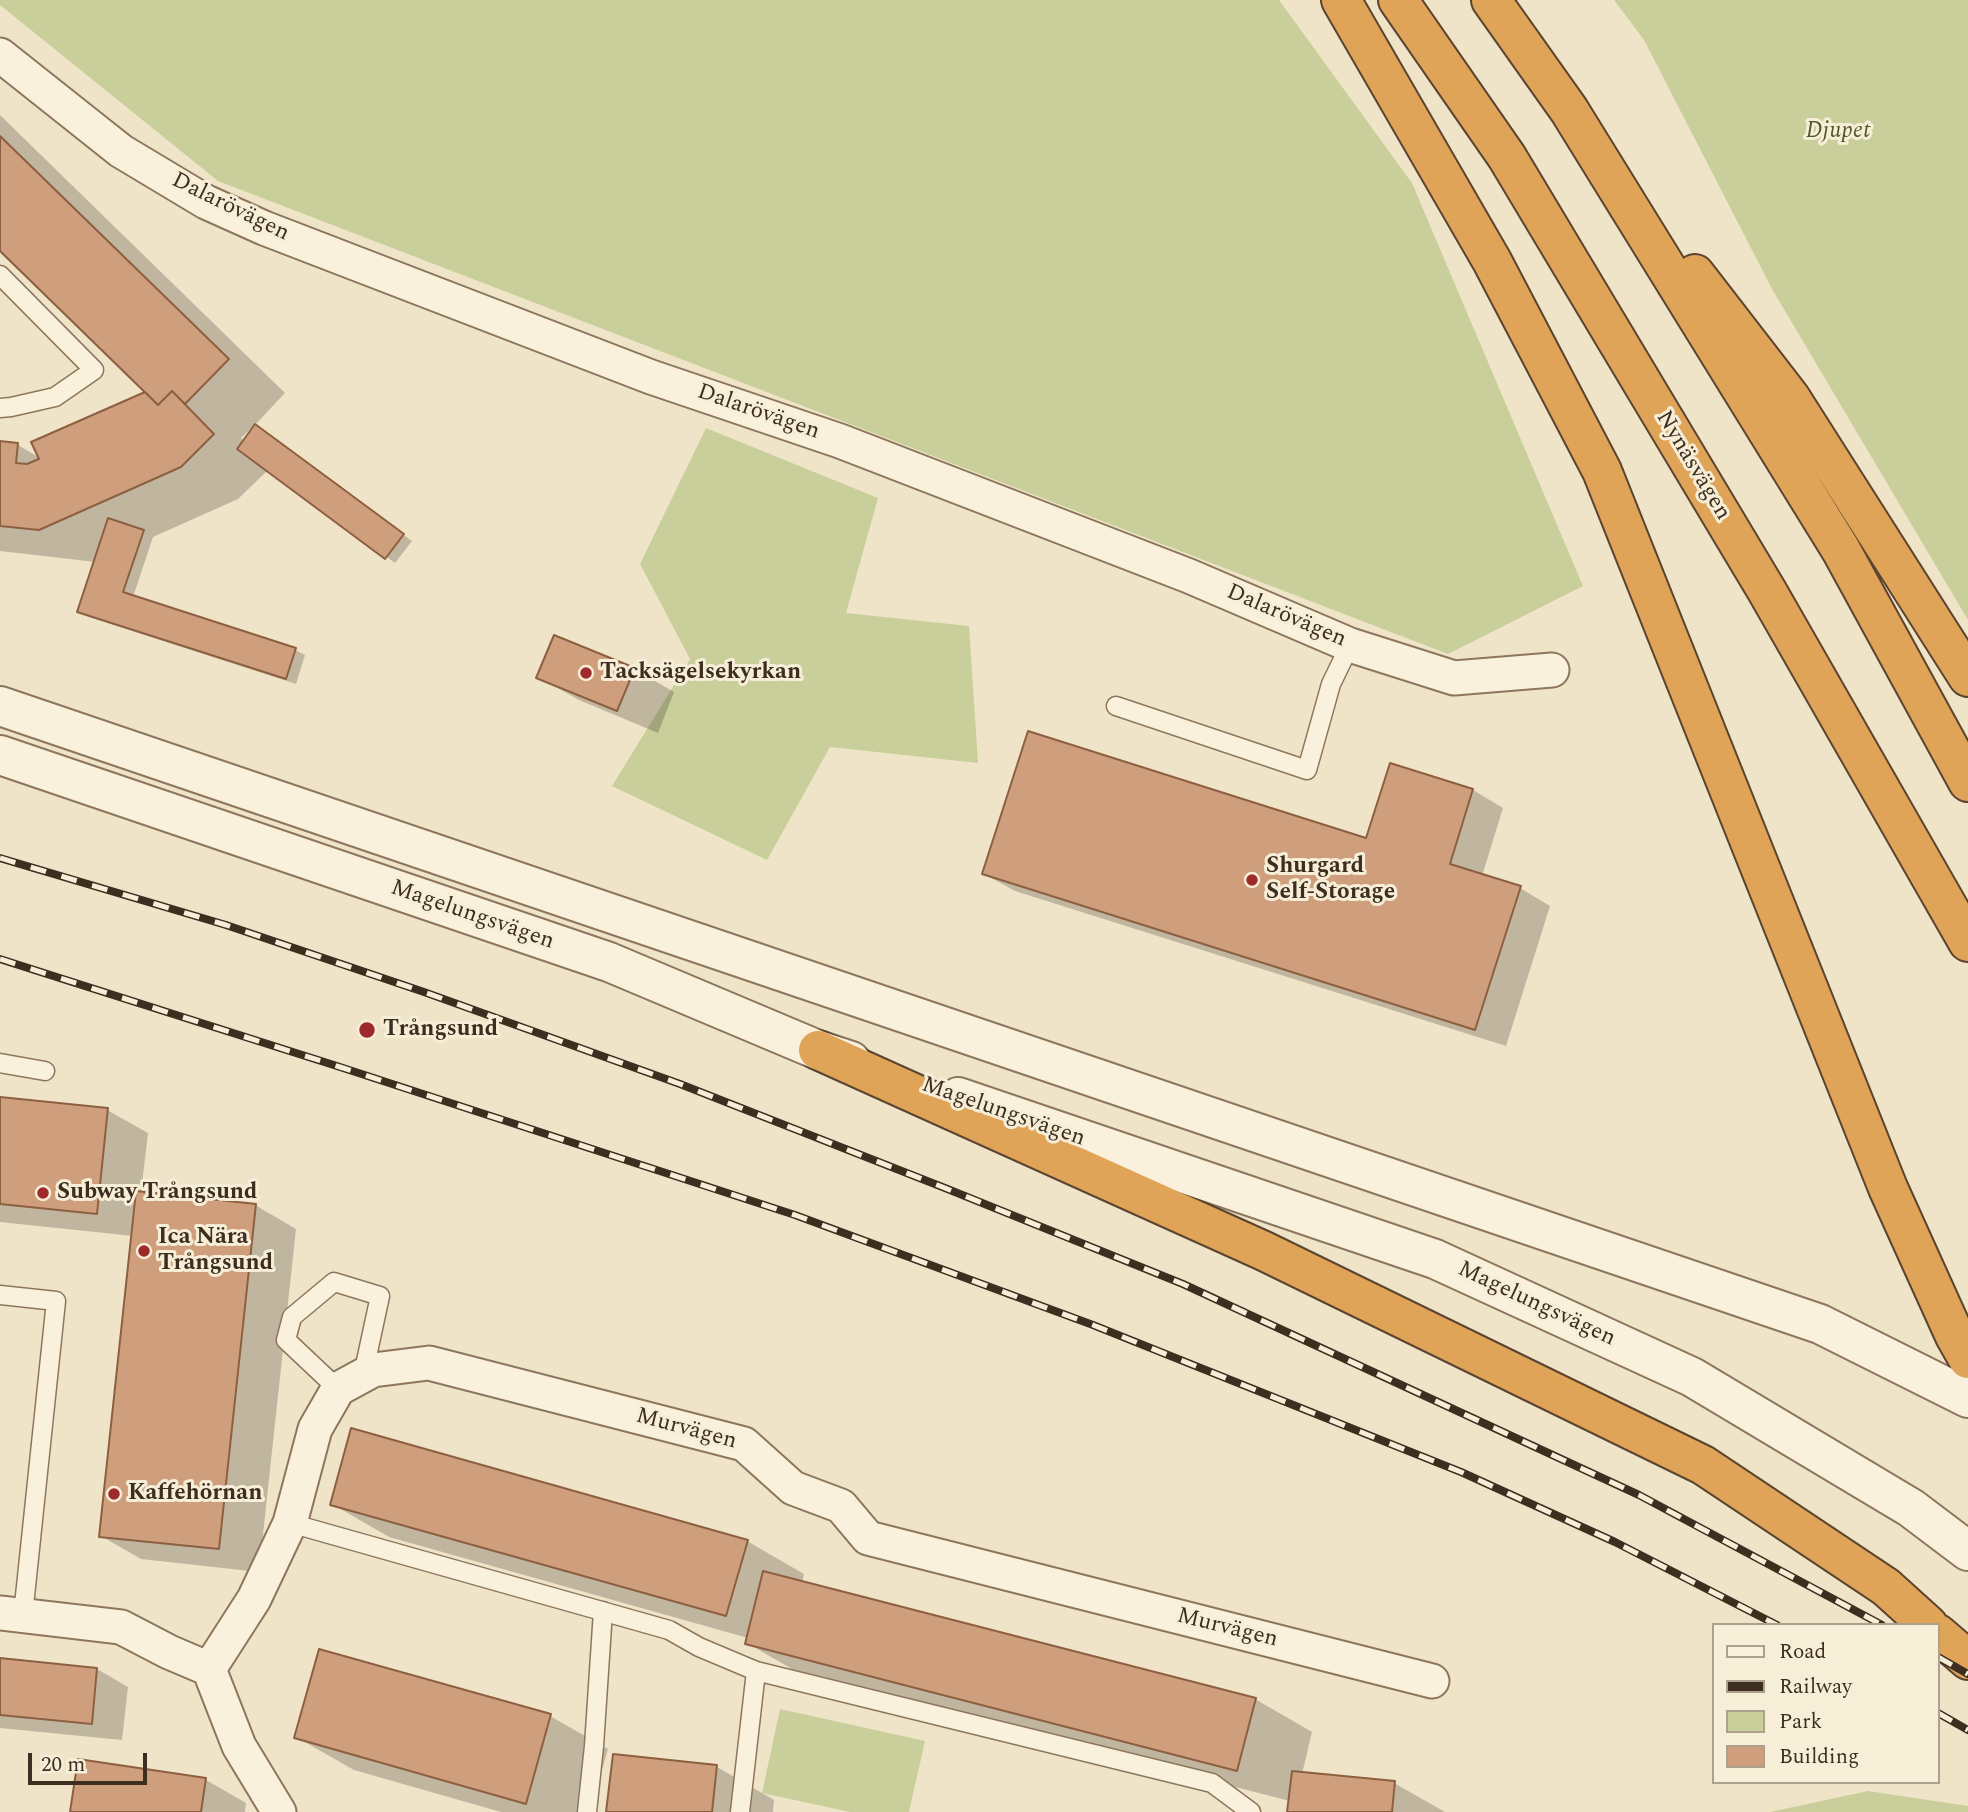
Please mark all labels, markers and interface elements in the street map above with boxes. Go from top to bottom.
park label: Djupet [1806,118,1870,146]
street label: Dalarövägen [167,168,293,248]
street label: Dalarövägen [693,379,823,447]
street label: Nynäsvägen [1649,406,1735,526]
street label: Dalarövägen [1222,579,1350,655]
place label: Tacksägelsekyrkan [600,659,801,687]
marker: Tacksägelsekyrkan [578,665,594,681]
place label: Shurgard Self-Storage [1266,853,1395,907]
marker: Shurgard Self-Storage [1244,872,1260,888]
street label: Magelungsvägen [387,875,557,957]
place label: Trångsund [383,1016,498,1044]
marker: Trångsund [357,1020,377,1040]
street label: Magelungsvägen [918,1072,1088,1154]
place label: Subway Trångsund [57,1179,257,1207]
marker: Subway Trångsund [35,1185,51,1201]
place label: Ica Nära Trångsund [158,1224,273,1278]
marker: Ica Nära Trångsund [136,1243,152,1259]
street label: Magelungsvägen [1453,1256,1619,1354]
street label: Murvägen [633,1403,739,1457]
place label: Kaffehörnan [128,1480,262,1508]
marker: Kaffehörnan [106,1486,122,1502]
street label: Murvägen [1174,1603,1280,1655]
legend [1713,1623,1940,1784]
text: Road [1779,1636,1826,1668]
text: Railway [1779,1671,1852,1703]
text: Park [1779,1706,1822,1738]
scale bar [32,1738,150,1782]
text: Building [1779,1741,1859,1773]
text: 20 m [41,1749,85,1781]

